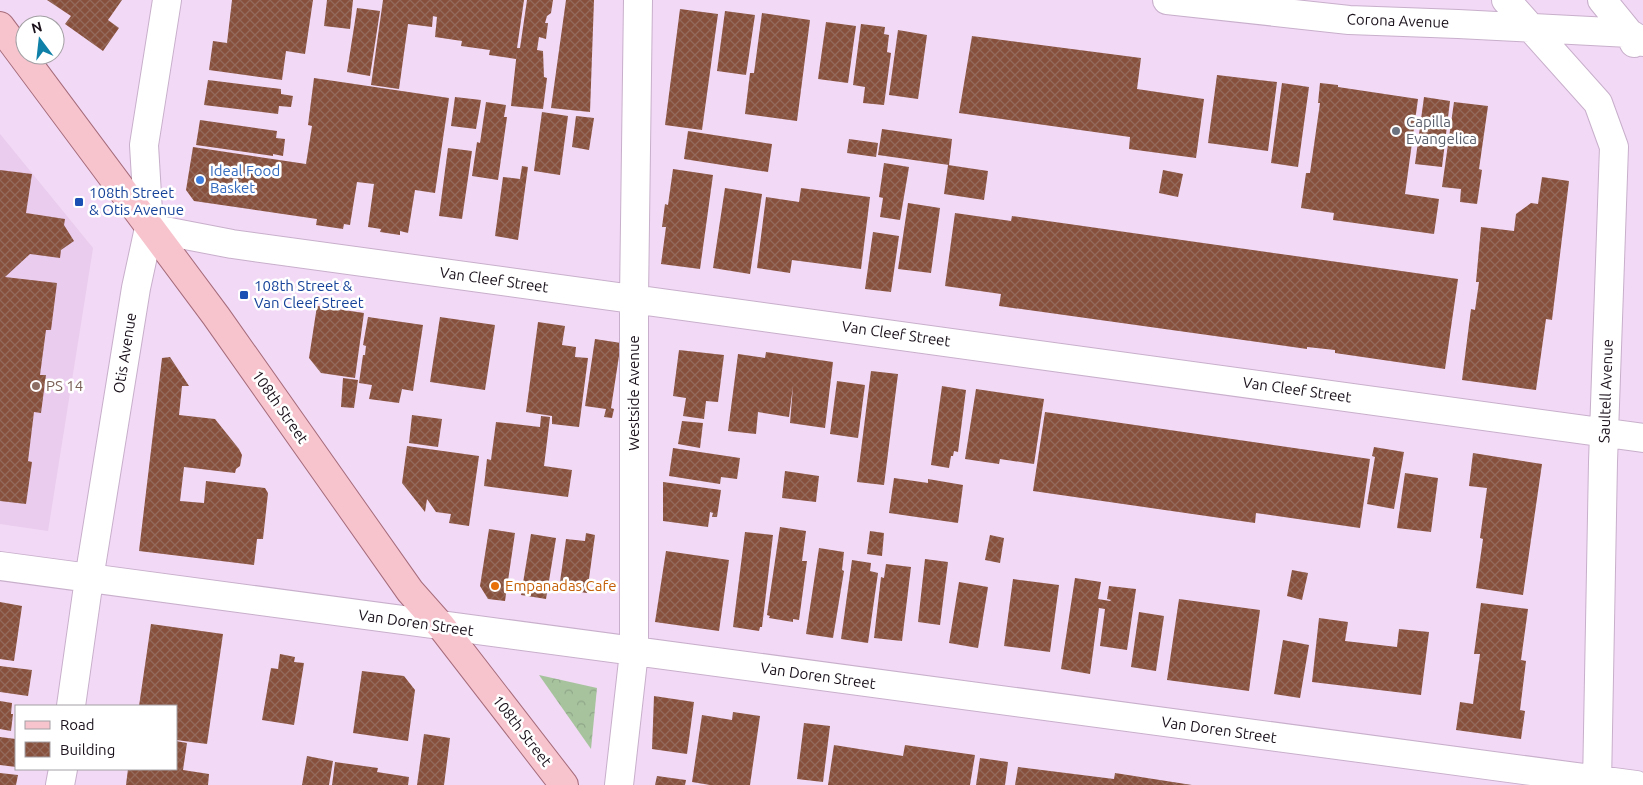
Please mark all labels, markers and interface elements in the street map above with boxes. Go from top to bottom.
street label: Corona Avenue [1346,10,1450,31]
north arrow [15,15,65,65]
text: N [30,18,44,37]
place label: Capilla Evangelica [1406,113,1477,147]
marker: Capilla Evangelica [1390,125,1402,137]
place label: Ideal Food Basket [210,162,280,196]
marker: Ideal Food Basket [194,174,206,186]
place label: 108th Street & Otis Avenue [89,184,184,218]
marker: 108th Street & Otis Avenue [73,196,85,208]
street label: Van Cleef Street [439,263,550,296]
place label: 108th Street & Van Cleef Street [254,277,364,311]
marker: 108th Street & Van Cleef Street [238,289,250,301]
street label: Otis Avenue [110,311,139,395]
street label: Van Cleef Street [841,317,952,350]
street label: Westside Avenue [625,335,642,451]
street label: Saultell Avenue [1595,339,1616,443]
street label: 108th Street [249,367,312,447]
street label: Van Cleef Street [1242,373,1353,406]
place label: PS 14 [46,377,83,394]
marker: PS 14 [30,380,42,392]
place label: Empanadas Cafe [505,577,616,594]
marker: Empanadas Cafe [489,580,501,592]
street label: Van Doren Street [357,606,475,639]
street label: Van Doren Street [759,659,877,692]
street label: 108th Street [489,692,555,770]
legend [15,705,178,770]
street label: Van Doren Street [1160,713,1278,746]
text: Road [60,716,95,733]
text: Building [60,741,115,758]

